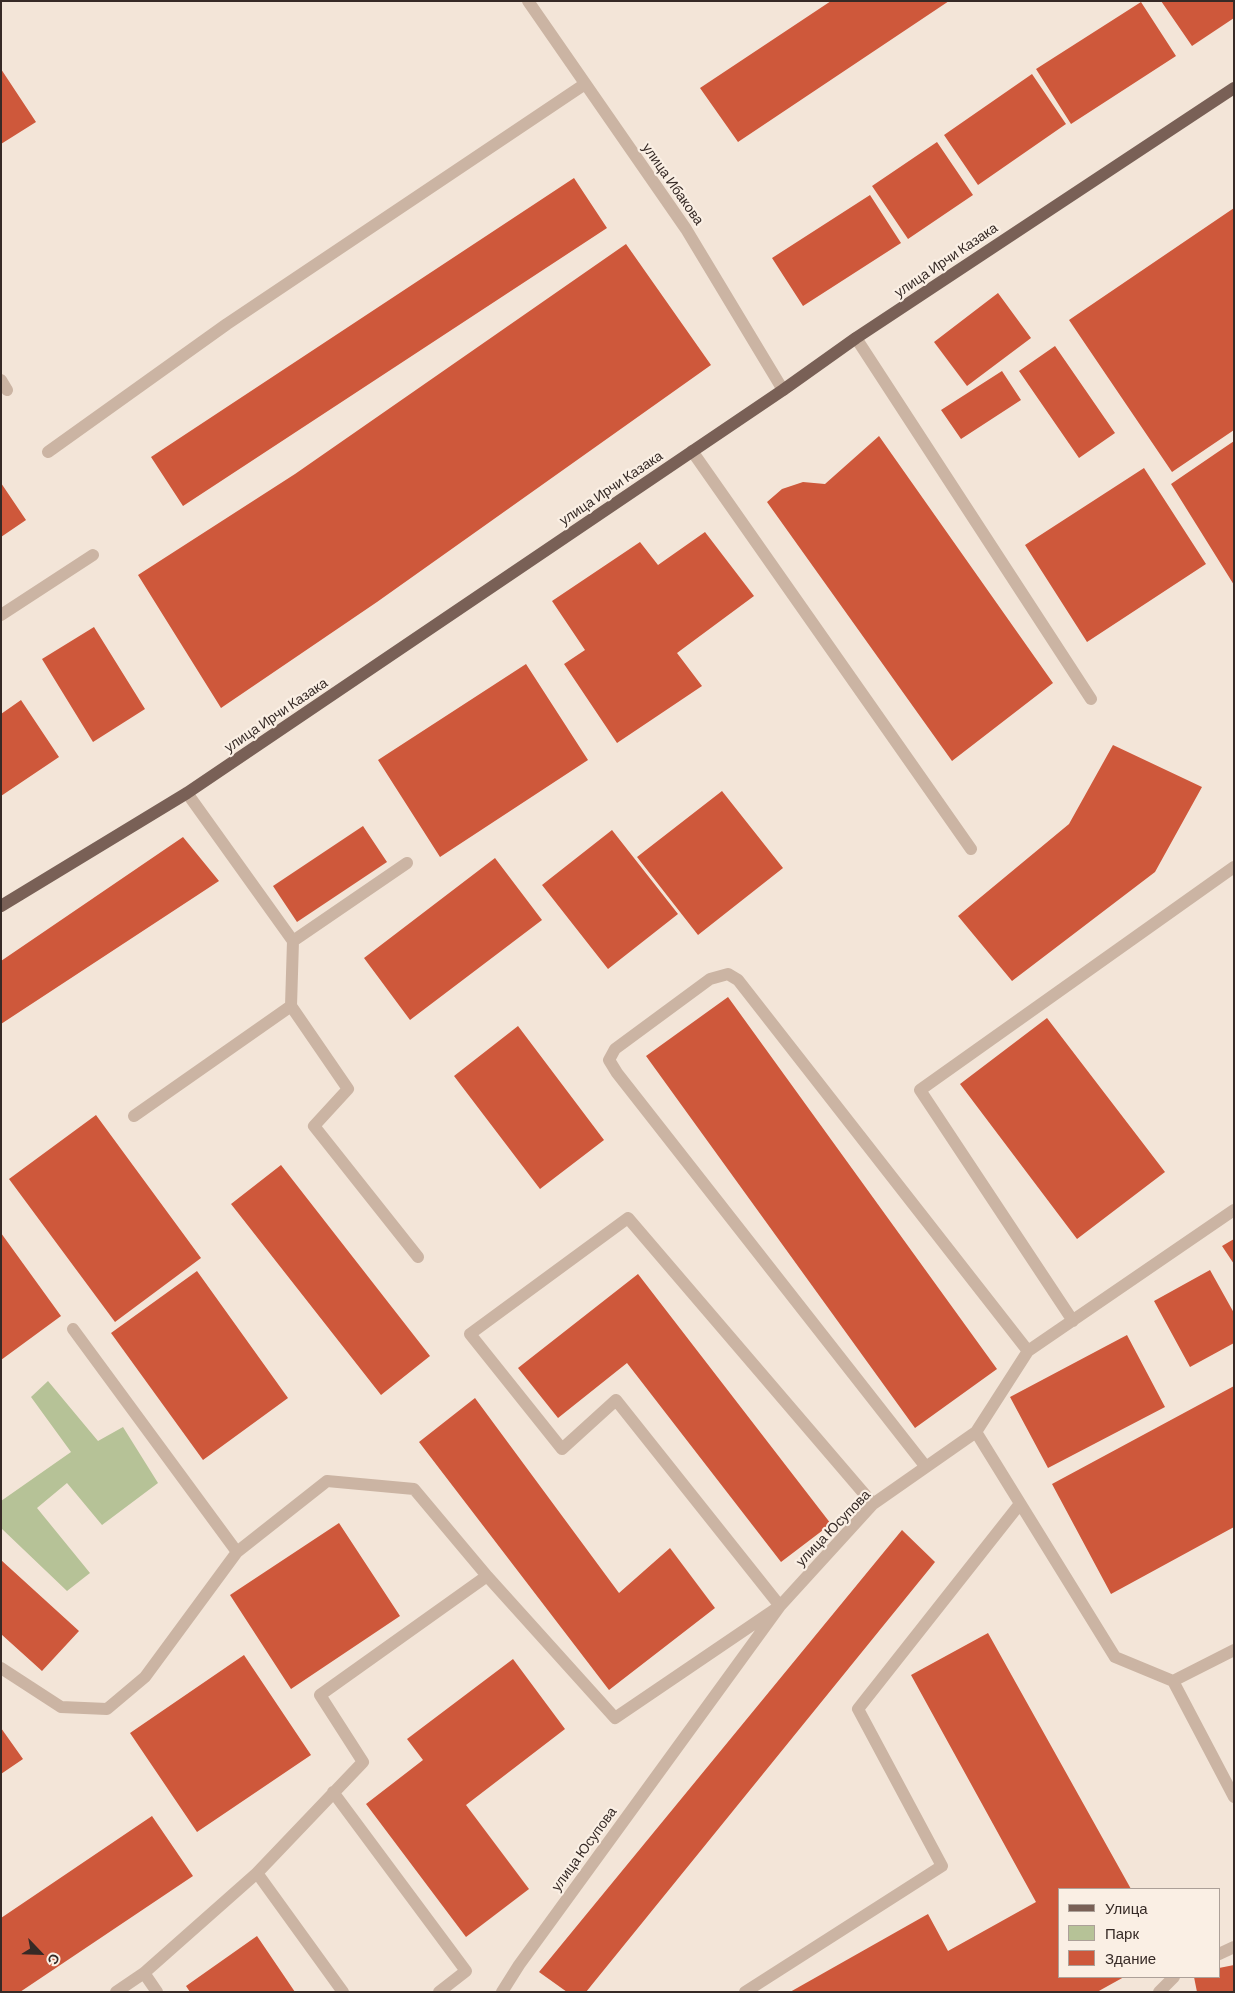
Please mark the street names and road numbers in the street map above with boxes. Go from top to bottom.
street label: улица Ибакова [639,140,707,228]
street label: улица Ирчи Казака [891,219,1001,301]
street label: улица Ирчи Казака [556,447,666,529]
street label: улица Ирчи Казака [221,674,331,756]
street label: улица Юсупова [792,1486,874,1570]
street label: улица Юсупова [548,1804,620,1894]

